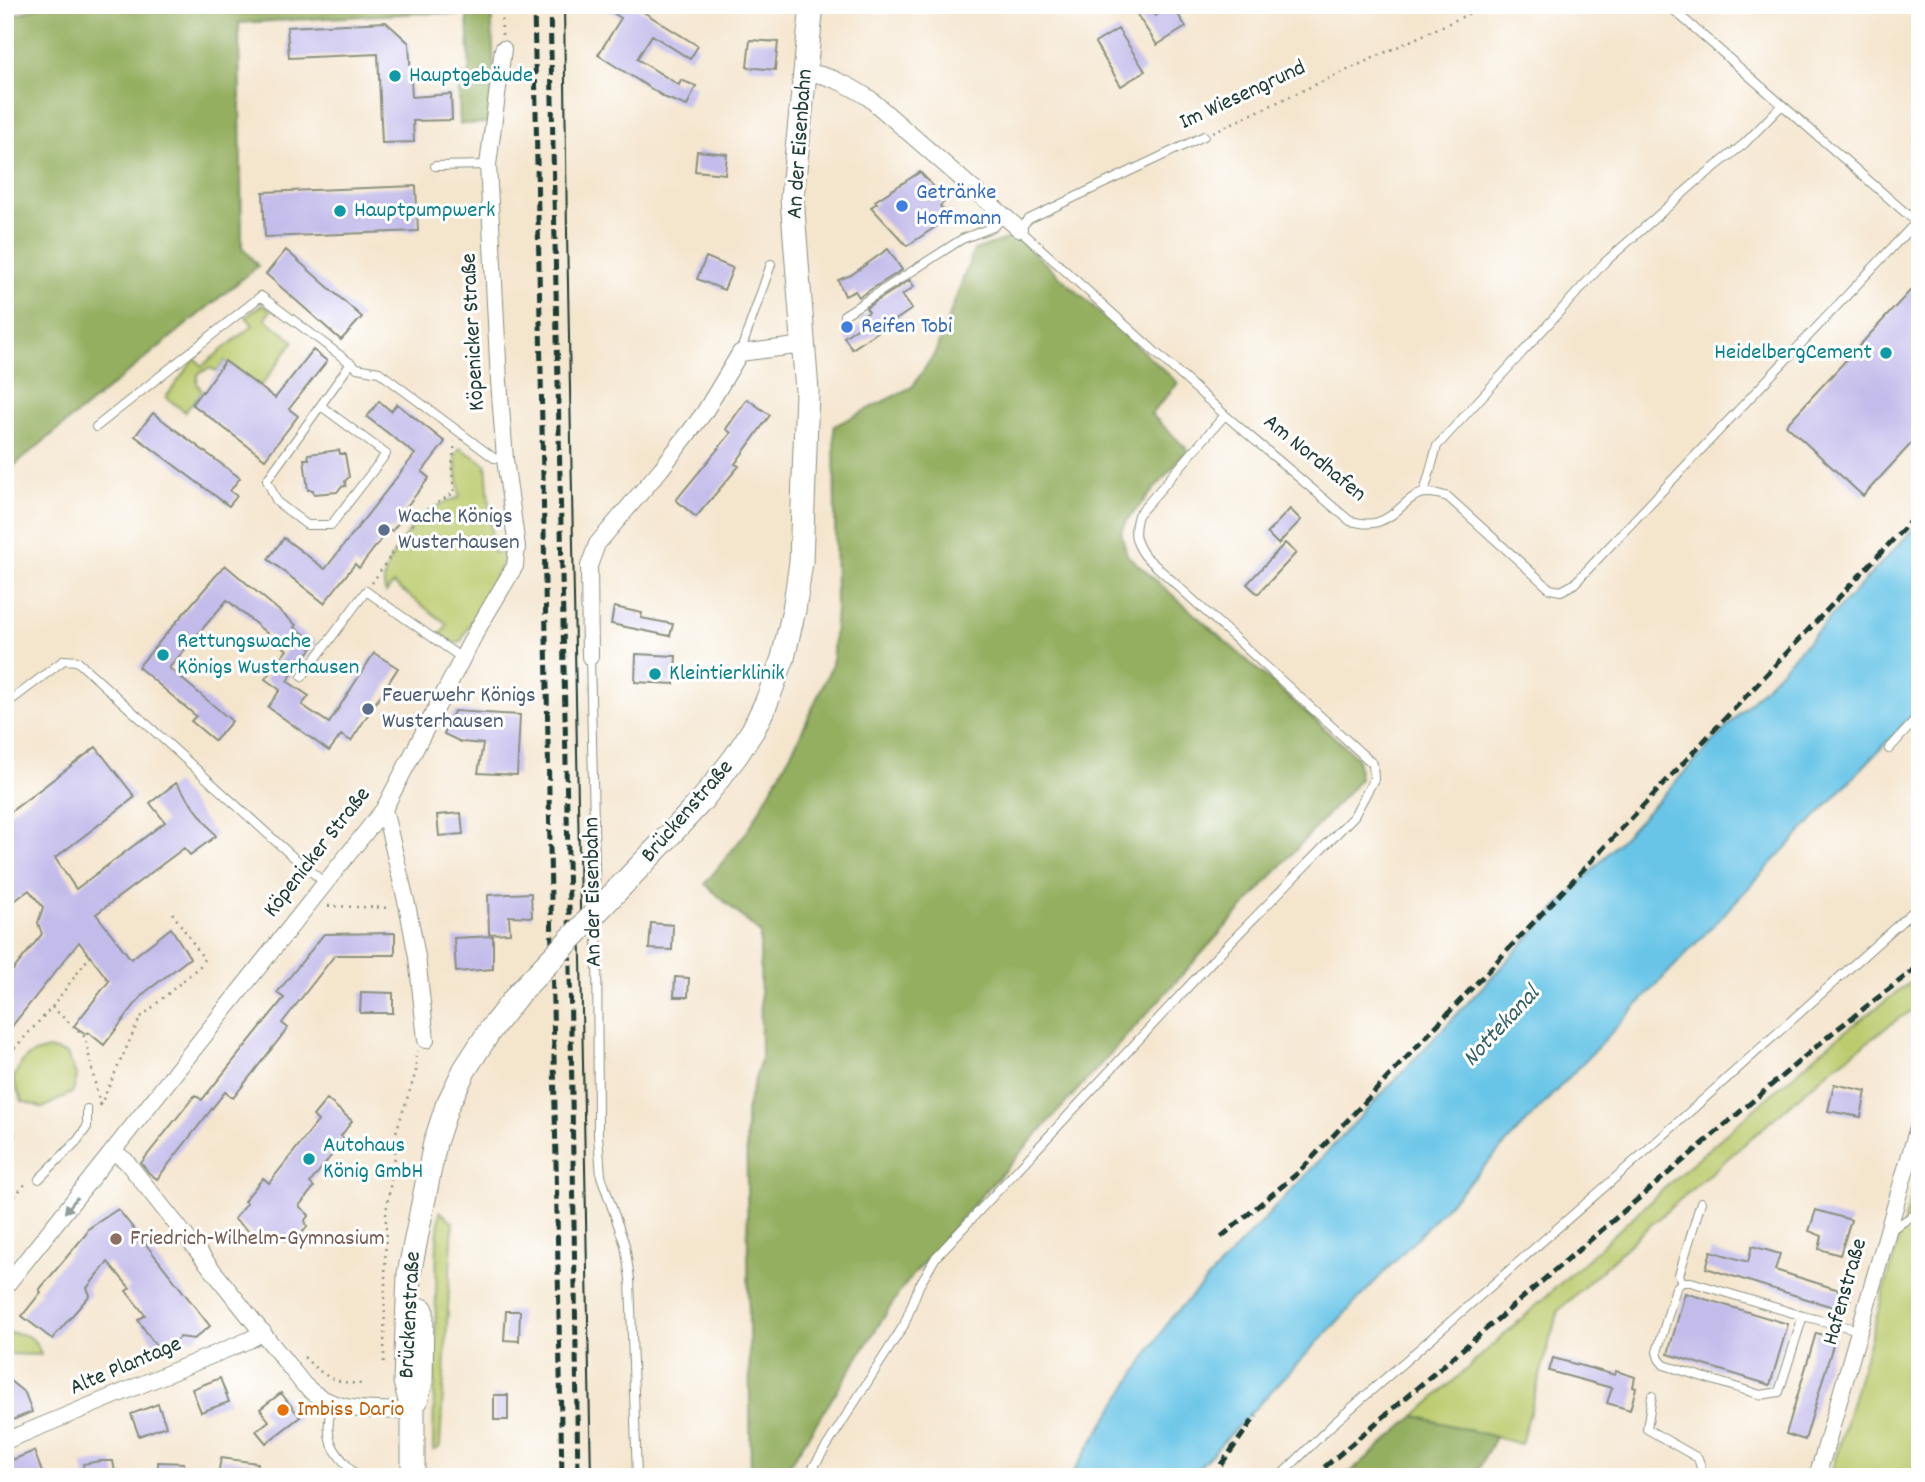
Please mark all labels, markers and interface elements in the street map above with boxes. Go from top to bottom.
street label: Im Wiesengrund [1174,52,1312,140]
place label: Hauptgebäude [409,60,533,93]
marker: Hauptgebäude [387,68,403,84]
street label: An der Eisenbahn [779,68,823,220]
place label: Getränke Hoffmann [916,177,1001,236]
place label: Hauptpumpwerk [354,195,495,228]
marker: Getränke Hoffmann [894,198,910,214]
marker: Hauptpumpwerk [332,203,348,219]
street label: Köpenicker Straße [453,252,495,412]
place label: Reifen Tobi [861,311,952,344]
marker: Reifen Tobi [839,319,855,335]
place label: HeidelbergCement [1714,337,1872,370]
marker: HeidelbergCement [1878,345,1894,361]
street label: Am Nordhafen [1255,407,1373,511]
place label: Wache Königs Wusterhausen [398,501,520,560]
marker: Wache Königs Wusterhausen [376,522,392,538]
place label: Rettungswache Königs Wusterhausen [177,626,359,685]
marker: Rettungswache Königs Wusterhausen [155,647,171,663]
place label: Kleintierklinik [669,658,785,691]
marker: Kleintierklinik [647,666,663,682]
place label: Feuerwehr Königs Wusterhausen [382,680,536,739]
marker: Feuerwehr Königs Wusterhausen [360,701,376,717]
street label: Brückenstraße [634,753,742,871]
street label: Köpenicker Straße [256,781,380,925]
street label: An der Eisenbahn [576,817,612,967]
water label: Nottekanal [1455,977,1550,1075]
place label: Autohaus König GmbH [323,1130,423,1189]
marker: Autohaus König GmbH [301,1151,317,1167]
one-way arrow [64,1196,79,1214]
place label: Friedrich-Wilhelm-Gymnasium [130,1223,385,1256]
marker: Friedrich-Wilhelm-Gymnasium [108,1231,124,1247]
street label: Hafenstraße [1815,1235,1877,1349]
street label: Brückenstraße [391,1251,431,1379]
street label: Alte Plantage [65,1329,187,1405]
place label: Imbiss Dario [297,1394,404,1427]
marker: Imbiss Dario [275,1402,291,1418]

